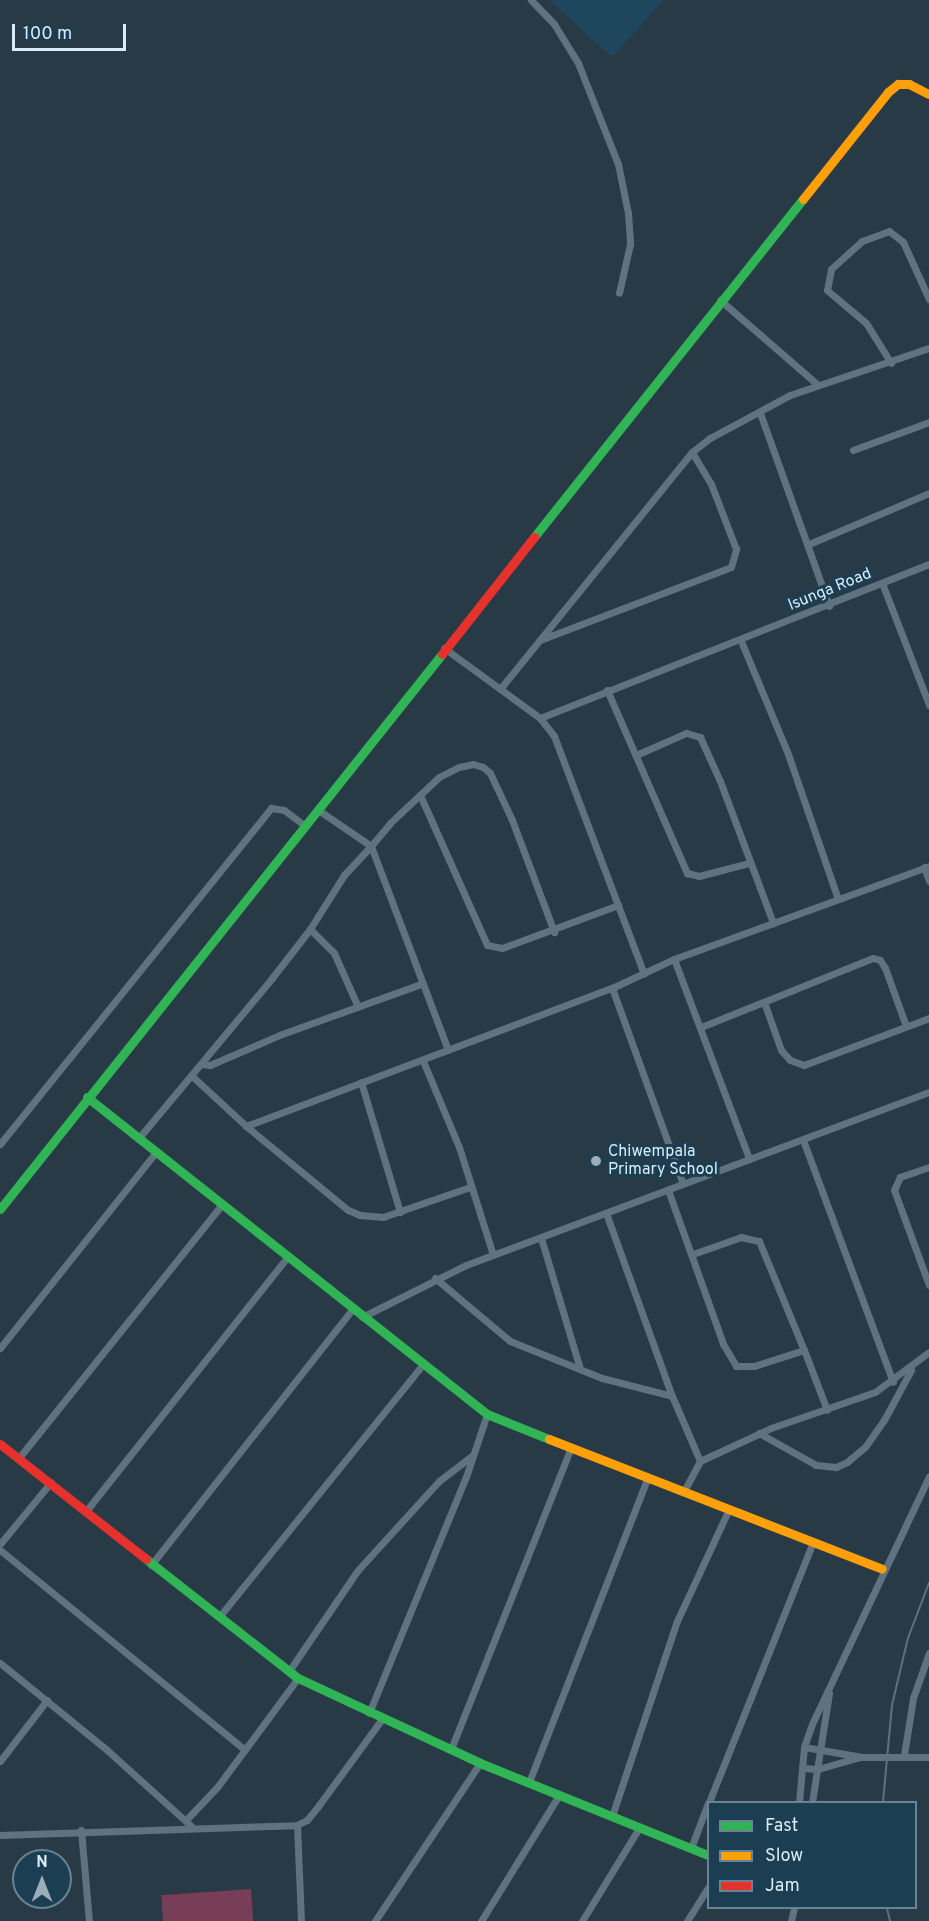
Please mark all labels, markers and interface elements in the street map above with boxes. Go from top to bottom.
scale bar [15,12,129,50]
text: 100 m [23,23,72,46]
street label: Isunga Road [785,565,875,615]
place label: Chiwempala Primary School [608,1142,718,1180]
marker: Chiwempala Primary School [589,1154,603,1168]
legend [707,1801,917,1909]
text: Fast [765,1815,798,1838]
text: Slow [765,1845,803,1868]
north arrow [12,1849,72,1909]
text: N [36,1853,48,1873]
text: Jam [765,1875,800,1898]

